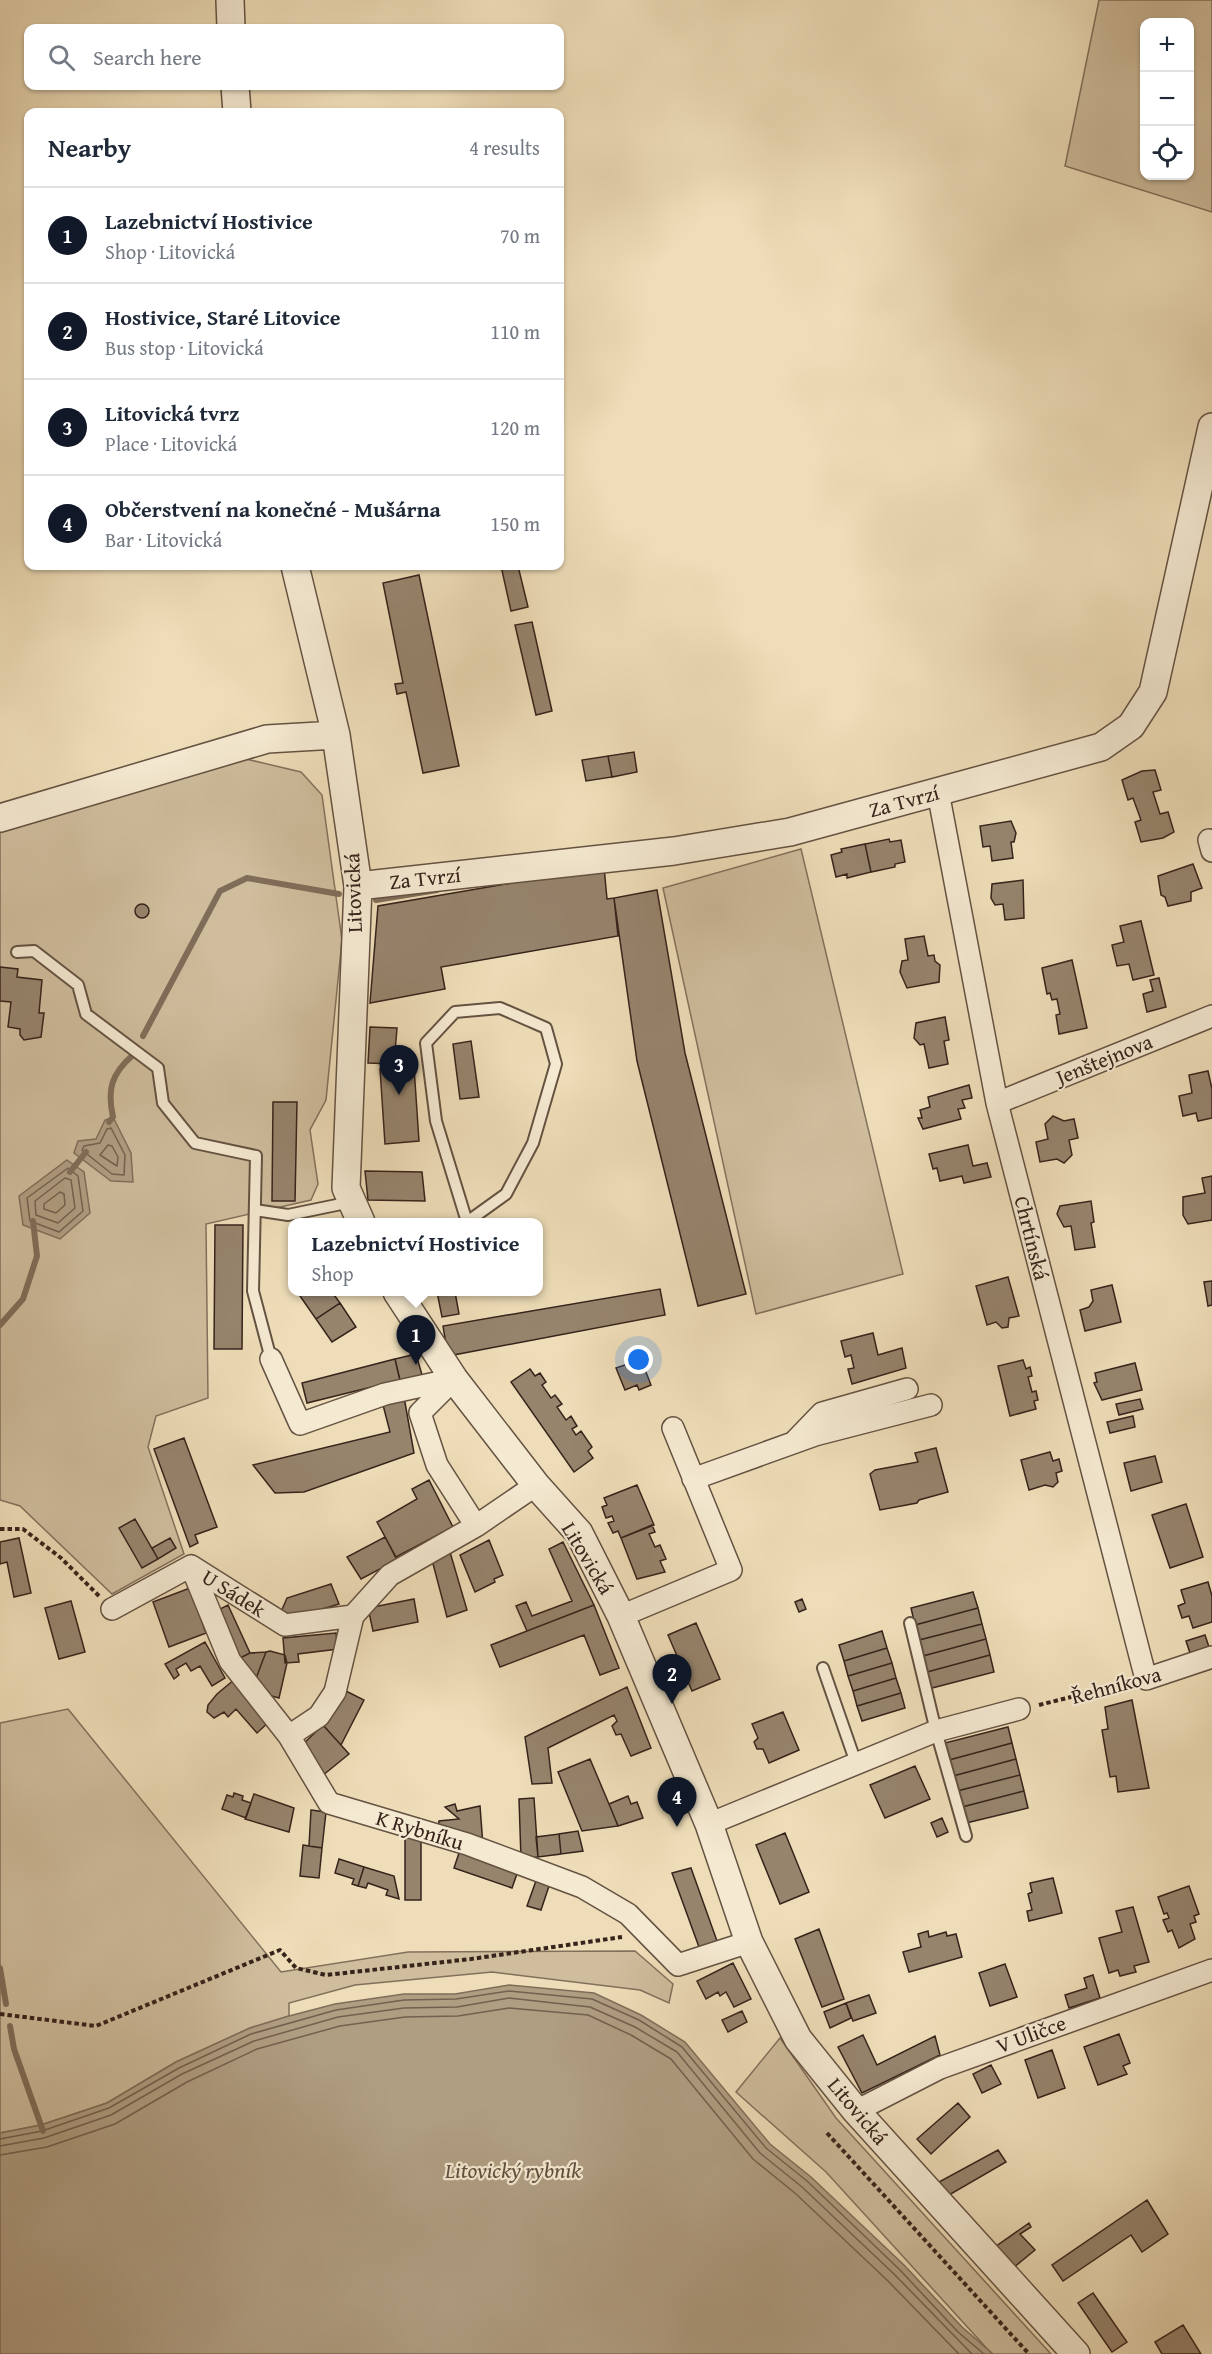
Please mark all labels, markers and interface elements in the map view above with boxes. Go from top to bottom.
map controls [1140,18,1194,180]
button: + [1140,18,1194,72]
search box [24,24,564,90]
icon: search [45,41,78,74]
text: Search here [93,41,202,73]
button: − [1140,72,1194,126]
button: locate [1140,126,1194,180]
text: Nearby [48,128,131,167]
text: 4 results [469,133,540,162]
text: Lazebnictví Hostivice [105,205,313,237]
text: 1 [62,221,73,250]
text: 70 m [500,221,540,250]
text: Shop · Litovická [105,237,235,266]
text: Hostivice, Staré Litovice [105,301,341,333]
text: 2 [62,317,73,346]
text: 110 m [490,317,540,346]
text: Bus stop · Litovická [105,333,264,362]
text: Litovická tvrz [105,397,240,429]
text: 3 [62,413,73,442]
text: 120 m [490,413,540,442]
text: Place · Litovická [105,429,237,458]
text: Občerstvení na konečné - Mušárna [105,493,441,525]
text: 4 [62,509,73,538]
text: 150 m [490,509,540,538]
text: Bar · Litovická [105,525,222,554]
street label: Za Tvrzí [865,776,944,825]
street label: Litovická [336,853,370,933]
street label: Za Tvrzí [388,859,463,897]
street label: Jenštejnova [1048,1026,1157,1094]
pin: 3 [380,1046,418,1095]
street label: Chrtínská [1007,1193,1057,1283]
popup [288,1218,543,1296]
text: Lazebnictví Hostivice [312,1227,519,1259]
text: Shop [312,1259,354,1288]
pin: 1 [396,1316,436,1365]
your location [624,1345,653,1374]
street label: Litovická [554,1516,622,1600]
street label: U Sádek [196,1561,272,1625]
pin: 2 [652,1654,692,1704]
street label: Řehníkova [1068,1658,1164,1712]
pin: 4 [658,1778,696,1827]
street label: K Rybníku [372,1802,468,1858]
street label: V Uličce [992,2007,1070,2061]
street label: Litovická [820,2070,896,2152]
water label: Litovický rybník [444,2154,582,2186]

